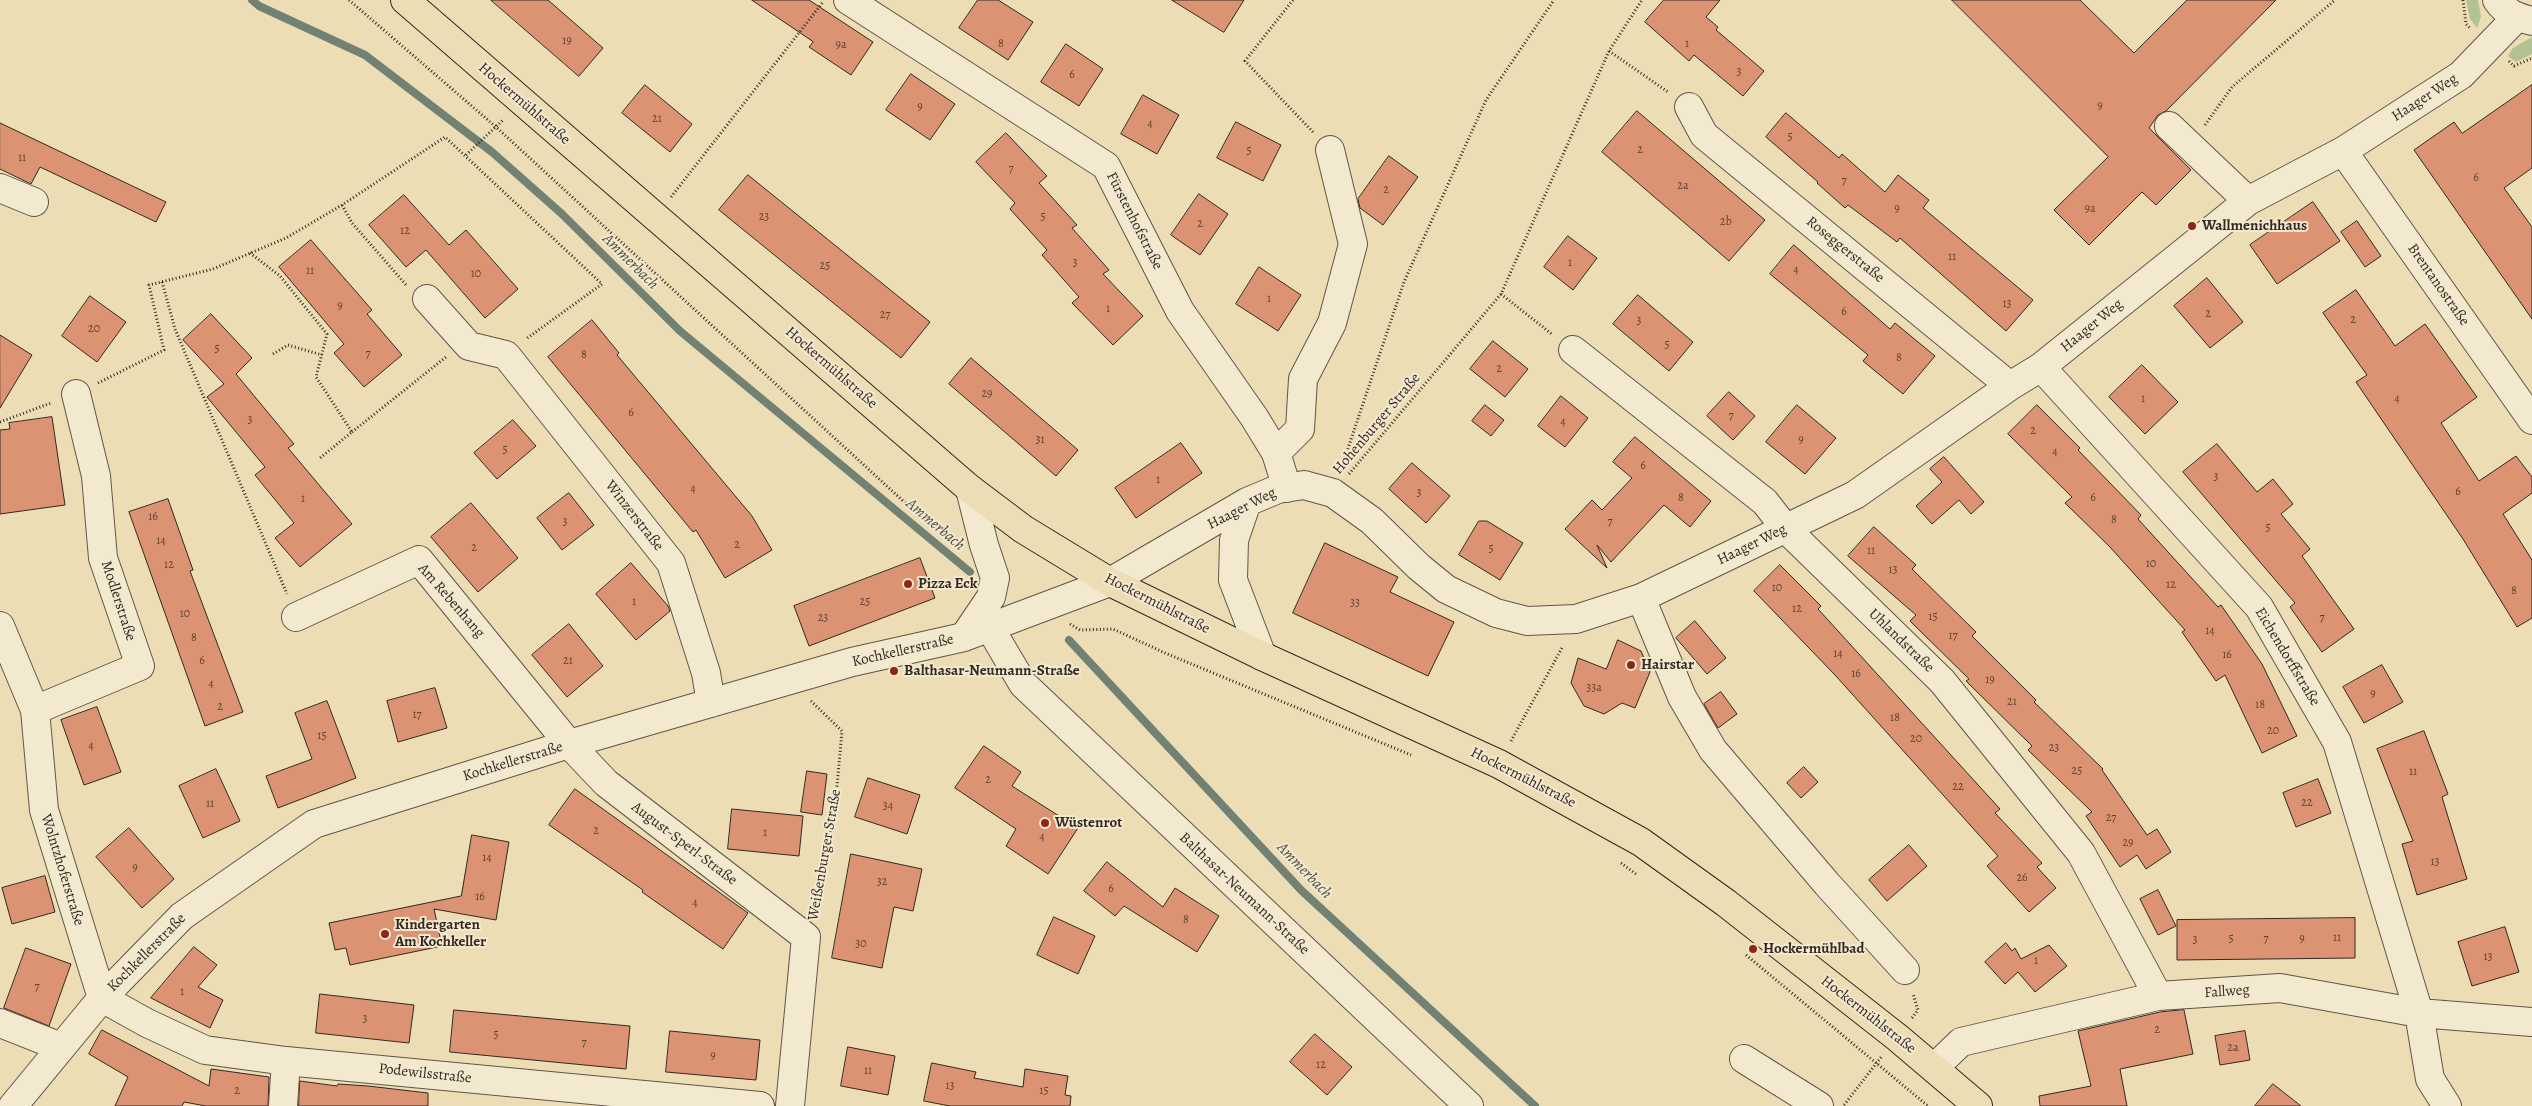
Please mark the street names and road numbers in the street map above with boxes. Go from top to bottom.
street label: Hockermühlstraße [474,59,574,149]
street label: Haager Weg [2389,70,2461,126]
street label: Fürstenhofstraße [1102,169,1166,273]
street label: Roseggerstraße [1802,213,1888,287]
street label: Brentanostraße [2403,240,2473,330]
street label: Haager Weg [2057,295,2127,357]
street label: Hockermühlstraße [781,323,881,413]
street label: Hohenburger Straße [1329,370,1425,478]
street label: Winzerstraße [601,477,667,555]
street label: Haager Weg [1205,484,1279,534]
street label: Haager Weg [1714,520,1790,570]
street label: Modlerstraße [97,559,139,643]
street label: Am Rebenhang [414,560,488,642]
street label: Hockermühlstraße [1101,570,1213,638]
street label: Eichendorffstraße [2250,604,2324,710]
street label: Uhlandstraße [1864,605,1938,677]
street label: Kochkellerstraße [850,631,956,671]
street label: Kochkellerstraße [461,738,565,786]
street label: Hockermühlstraße [1467,744,1579,812]
street label: Weißenburger Straße [805,788,845,922]
street label: August-Sperl-Straße [628,798,740,890]
street label: Wolntzhoferstraße [36,812,88,928]
street label: Balthasar-Neumann-Straße [1175,829,1313,959]
street label: Kochkellerstraße [104,910,190,996]
street label: Hockermühlstraße [1817,972,1919,1058]
street label: Fallweg [2204,981,2250,1003]
street label: Podewilsstraße [378,1060,472,1088]

